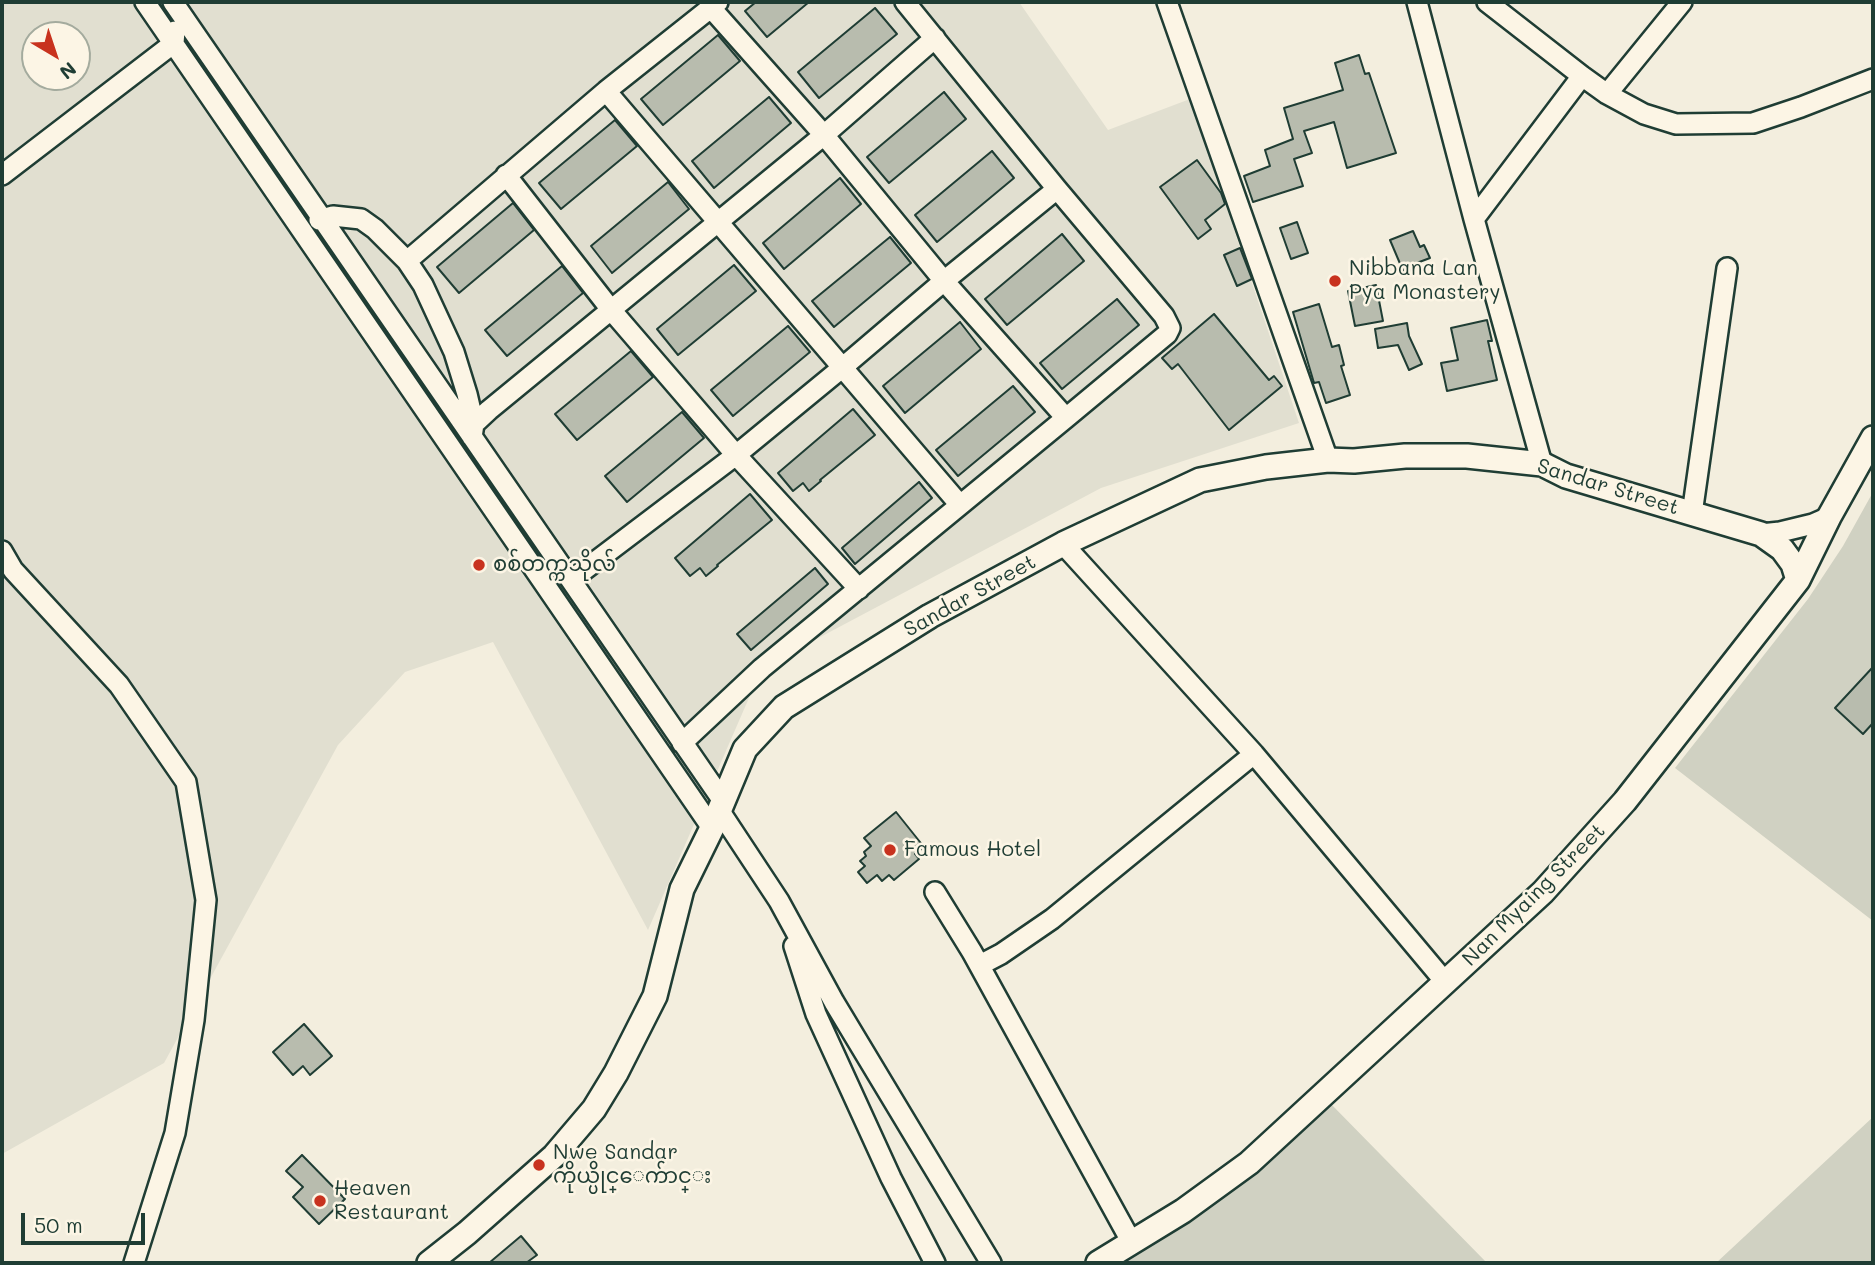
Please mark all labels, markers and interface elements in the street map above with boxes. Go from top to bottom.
north arrow [21,21,91,91]
text: N [55,57,82,85]
place label: Nibbana Lan Pya Monastery [1349,256,1500,306]
marker: Nibbana Lan Pya Monastery [1327,273,1343,289]
street label: Sandar Street [1534,453,1682,521]
street label: Sandar Street [900,549,1040,643]
place label: စစ်‌တက္ကသိုလ် [493,552,616,578]
marker: စစ်‌တက္ကသိုလ် [471,557,487,573]
street label: Nan Myaing Street [1457,818,1611,972]
place label: Famous Hotel [904,837,1041,863]
marker: Famous Hotel [882,842,898,858]
place label: Nwe Sandar ကိုယ္ပိုင္ေက်ာင္း [553,1140,711,1190]
marker: Nwe Sandar ကိုယ္ပိုင္ေက်ာင္း [531,1157,547,1173]
place label: Heaven Restaurant [334,1176,449,1226]
marker: Heaven Restaurant [312,1193,328,1209]
scale bar [24,1198,149,1242]
text: 50 m [34,1211,83,1238]

